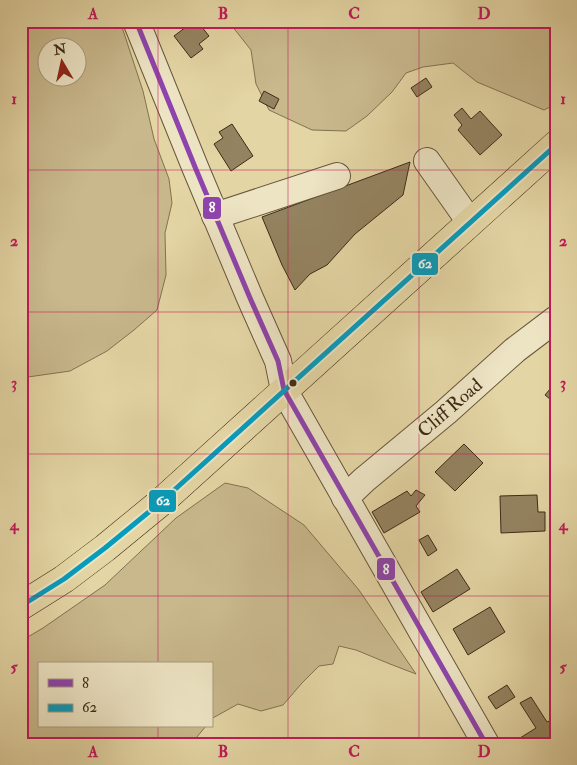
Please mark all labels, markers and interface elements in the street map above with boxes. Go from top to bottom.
text: A [87,4,99,24]
text: B [218,4,228,24]
text: C [348,4,360,24]
text: D [477,4,491,24]
north arrow [38,38,88,88]
text: N [52,40,68,59]
text: 1 [11,89,17,109]
text: 1 [560,89,566,109]
line badge: 8 [202,196,222,220]
text: 8 [209,199,216,216]
text: 2 [10,231,18,251]
text: 2 [559,231,567,251]
line badge: 62 [411,252,439,276]
text: 62 [418,255,432,272]
text: 3 [11,373,17,393]
street label: Cliff Road [413,373,488,443]
text: 3 [560,373,566,393]
unlabelled marker [288,378,298,388]
line badge: 62 [148,489,177,513]
text: 62 [156,492,170,509]
text: 4 [9,515,20,535]
text: 4 [558,515,569,535]
line badge: 8 [376,557,396,581]
text: 8 [383,561,390,578]
text: 5 [10,657,18,677]
text: 5 [559,657,567,677]
legend [38,662,212,728]
text: 8 [82,674,89,693]
text: 62 [82,698,98,717]
text: A [87,742,99,762]
text: B [218,742,228,762]
text: C [348,742,360,762]
text: D [477,742,491,762]

